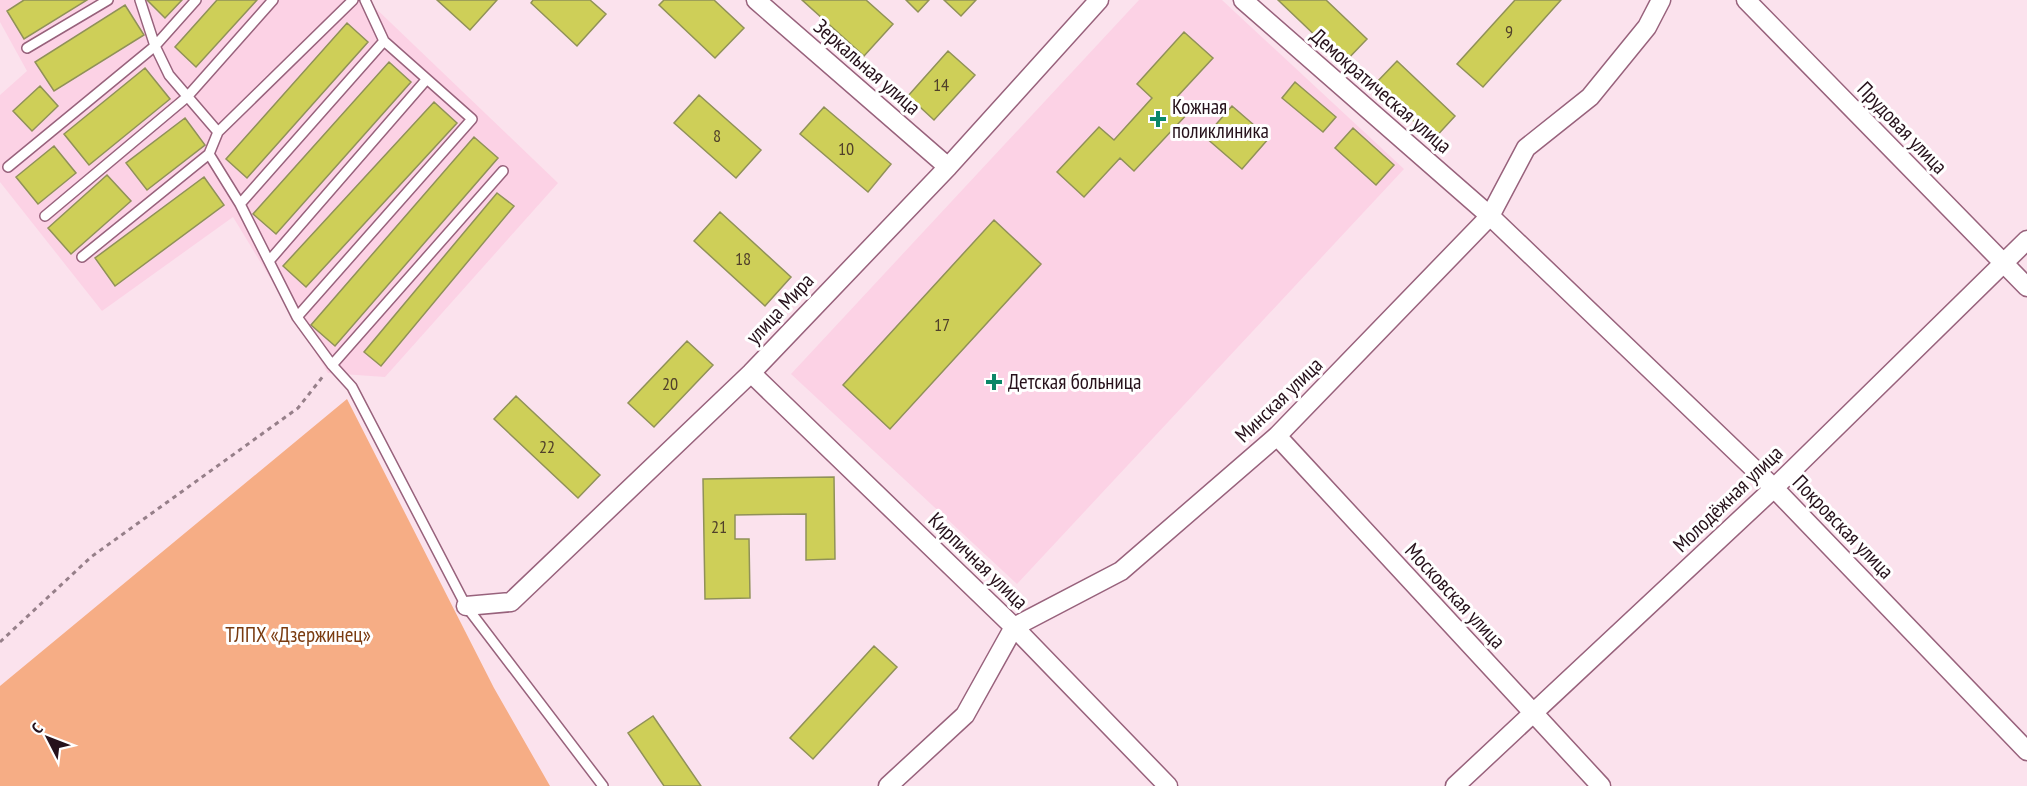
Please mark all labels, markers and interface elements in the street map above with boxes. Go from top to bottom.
street label: Зеркальная улица [808,13,926,120]
house number: 9 [1505,20,1513,43]
street label: Демократическая улица [1305,22,1457,159]
house number: 14 [933,73,949,96]
street label: Прудовая улица [1852,76,1953,180]
place label: Кожная поликлиника [1172,93,1269,144]
marker: Кожная поликлиника [1149,110,1167,128]
house number: 8 [713,124,721,147]
house number: 10 [838,137,854,160]
house number: 18 [735,247,751,270]
street label: улица Мира [740,267,819,350]
house number: 17 [934,313,950,336]
street label: Минская улица [1229,351,1328,448]
place label: Детская больница [1008,368,1141,395]
house number: 20 [662,372,678,395]
marker: Детская больница [985,373,1003,391]
house number: 22 [539,435,555,458]
street label: Молодёжная улица [1667,440,1788,558]
street label: Покровская улица [1787,469,1900,584]
street label: Кирпичная улица [923,506,1034,615]
house number: 21 [711,515,727,538]
street label: Московская улица [1399,537,1511,654]
park label: ТЛПХ «Дзержинец» [225,621,371,648]
north arrow [18,708,78,768]
text: С [27,718,47,737]

